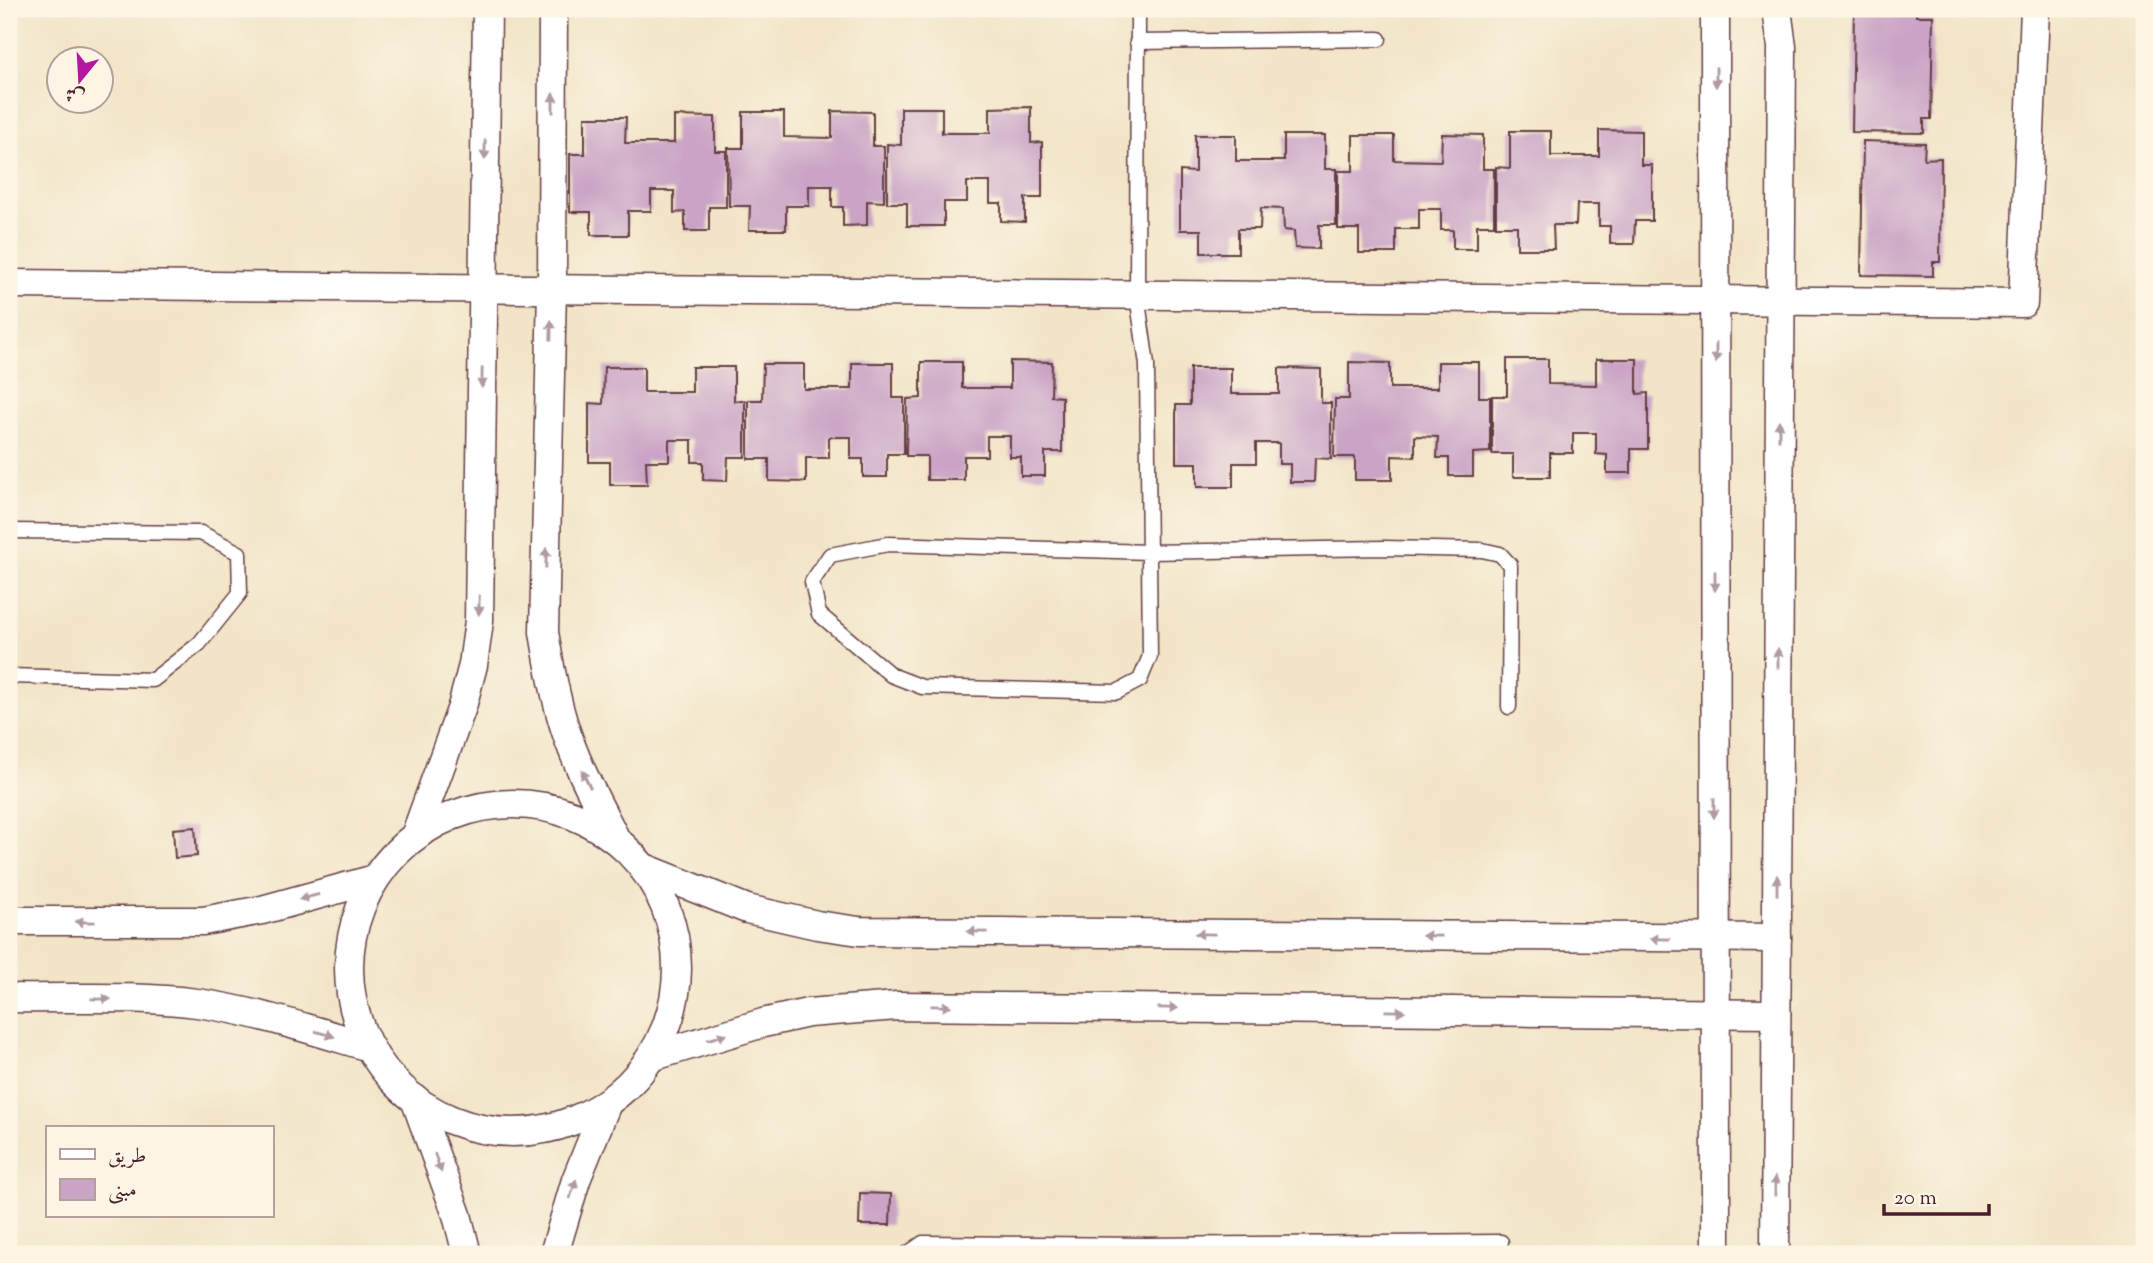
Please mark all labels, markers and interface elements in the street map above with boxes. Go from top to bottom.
north arrow [46,46,116,116]
one-way arrow [1710,66,1722,88]
text: ش [62,78,89,110]
one-way arrow [547,92,559,114]
one-way arrow [479,140,491,162]
one-way arrow [545,319,557,341]
one-way arrow [1710,343,1721,365]
one-way arrow [476,367,488,389]
one-way arrow [1773,419,1785,441]
one-way arrow [540,547,552,569]
one-way arrow [1709,570,1721,592]
one-way arrow [473,595,485,617]
one-way arrow [1772,646,1784,668]
one-way arrow [580,769,591,789]
one-way arrow [1708,798,1720,820]
one-way arrow [1771,874,1783,896]
one-way arrow [298,892,319,902]
one-way arrow [73,916,95,928]
one-way arrow [966,926,988,938]
one-way arrow [1194,928,1216,940]
one-way arrow [1421,931,1443,942]
one-way arrow [1649,933,1671,944]
one-way arrow [91,993,113,1005]
one-way arrow [930,1000,952,1012]
one-way arrow [1157,1002,1179,1014]
one-way arrow [1385,1005,1407,1016]
one-way arrow [314,1029,336,1040]
one-way arrow [706,1031,727,1042]
legend [46,1126,273,1218]
text: طريق [108,1142,146,1172]
one-way arrow [433,1153,444,1174]
scale bar [1884,1172,1988,1216]
one-way arrow [1769,1175,1781,1197]
text: مبنى [108,1176,137,1206]
one-way arrow [568,1178,579,1199]
text: 20 m [1894,1184,1937,1214]

